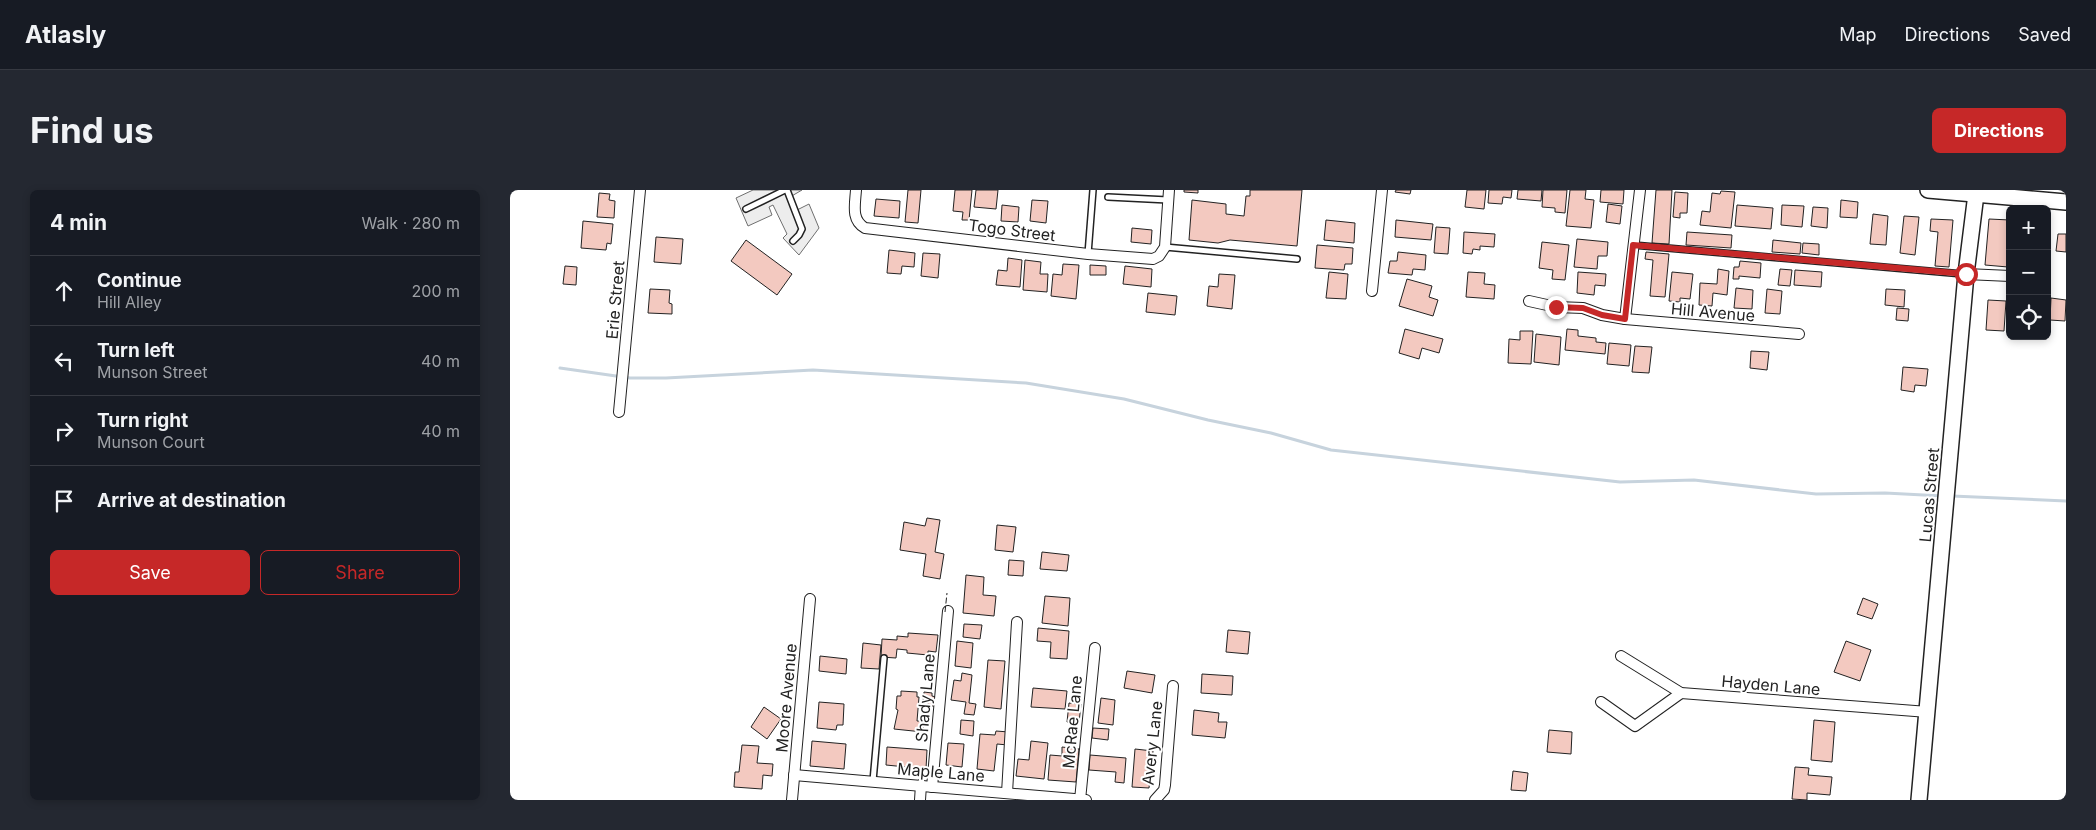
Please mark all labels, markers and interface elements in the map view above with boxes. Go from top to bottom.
text: Atlasly [25,20,106,49]
text: Map [1839,24,1877,45]
text: Directions [1905,24,1990,45]
text: Saved [2018,24,2071,45]
button: Directions [1932,108,2066,153]
text: Find us [30,109,154,151]
map controls [2006,205,2051,340]
button: + [2006,205,2051,250]
text: 4 min [50,210,107,235]
text: Walk · 280 m [362,213,460,233]
street label: Togo Street [967,215,1057,245]
button: − [2006,250,2051,295]
street label: Erie Street [602,260,628,340]
route start [1955,263,1978,286]
text: Continue [97,269,182,292]
icon: ahead [50,277,78,305]
text: 200 m [412,281,460,301]
text: Hill Alley [97,292,162,312]
button: locate [2006,295,2051,340]
route end [1545,296,1568,319]
street label: Hill Avenue [1670,298,1756,326]
text: Turn left [97,339,175,362]
icon: left [50,347,78,375]
text: 40 m [421,351,460,371]
text: Munson Street [97,362,208,382]
text: Turn right [97,409,188,432]
icon: right [50,417,78,445]
text: 40 m [421,421,460,441]
text: Munson Court [97,432,205,452]
street label: Lucas Street [1915,447,1943,543]
icon: arrive [50,487,78,515]
text: Arrive at destination [97,489,286,512]
button: Save [50,550,250,595]
button: Share [260,550,460,595]
street label: Moore Avenue [771,643,801,753]
street label: Shady Lane [911,653,939,743]
street label: Hayden Lane [1721,671,1821,699]
street label: McRae Lane [1058,675,1086,769]
street label: Avery Lane [1138,700,1166,786]
street label: Maple Lane [896,758,986,786]

